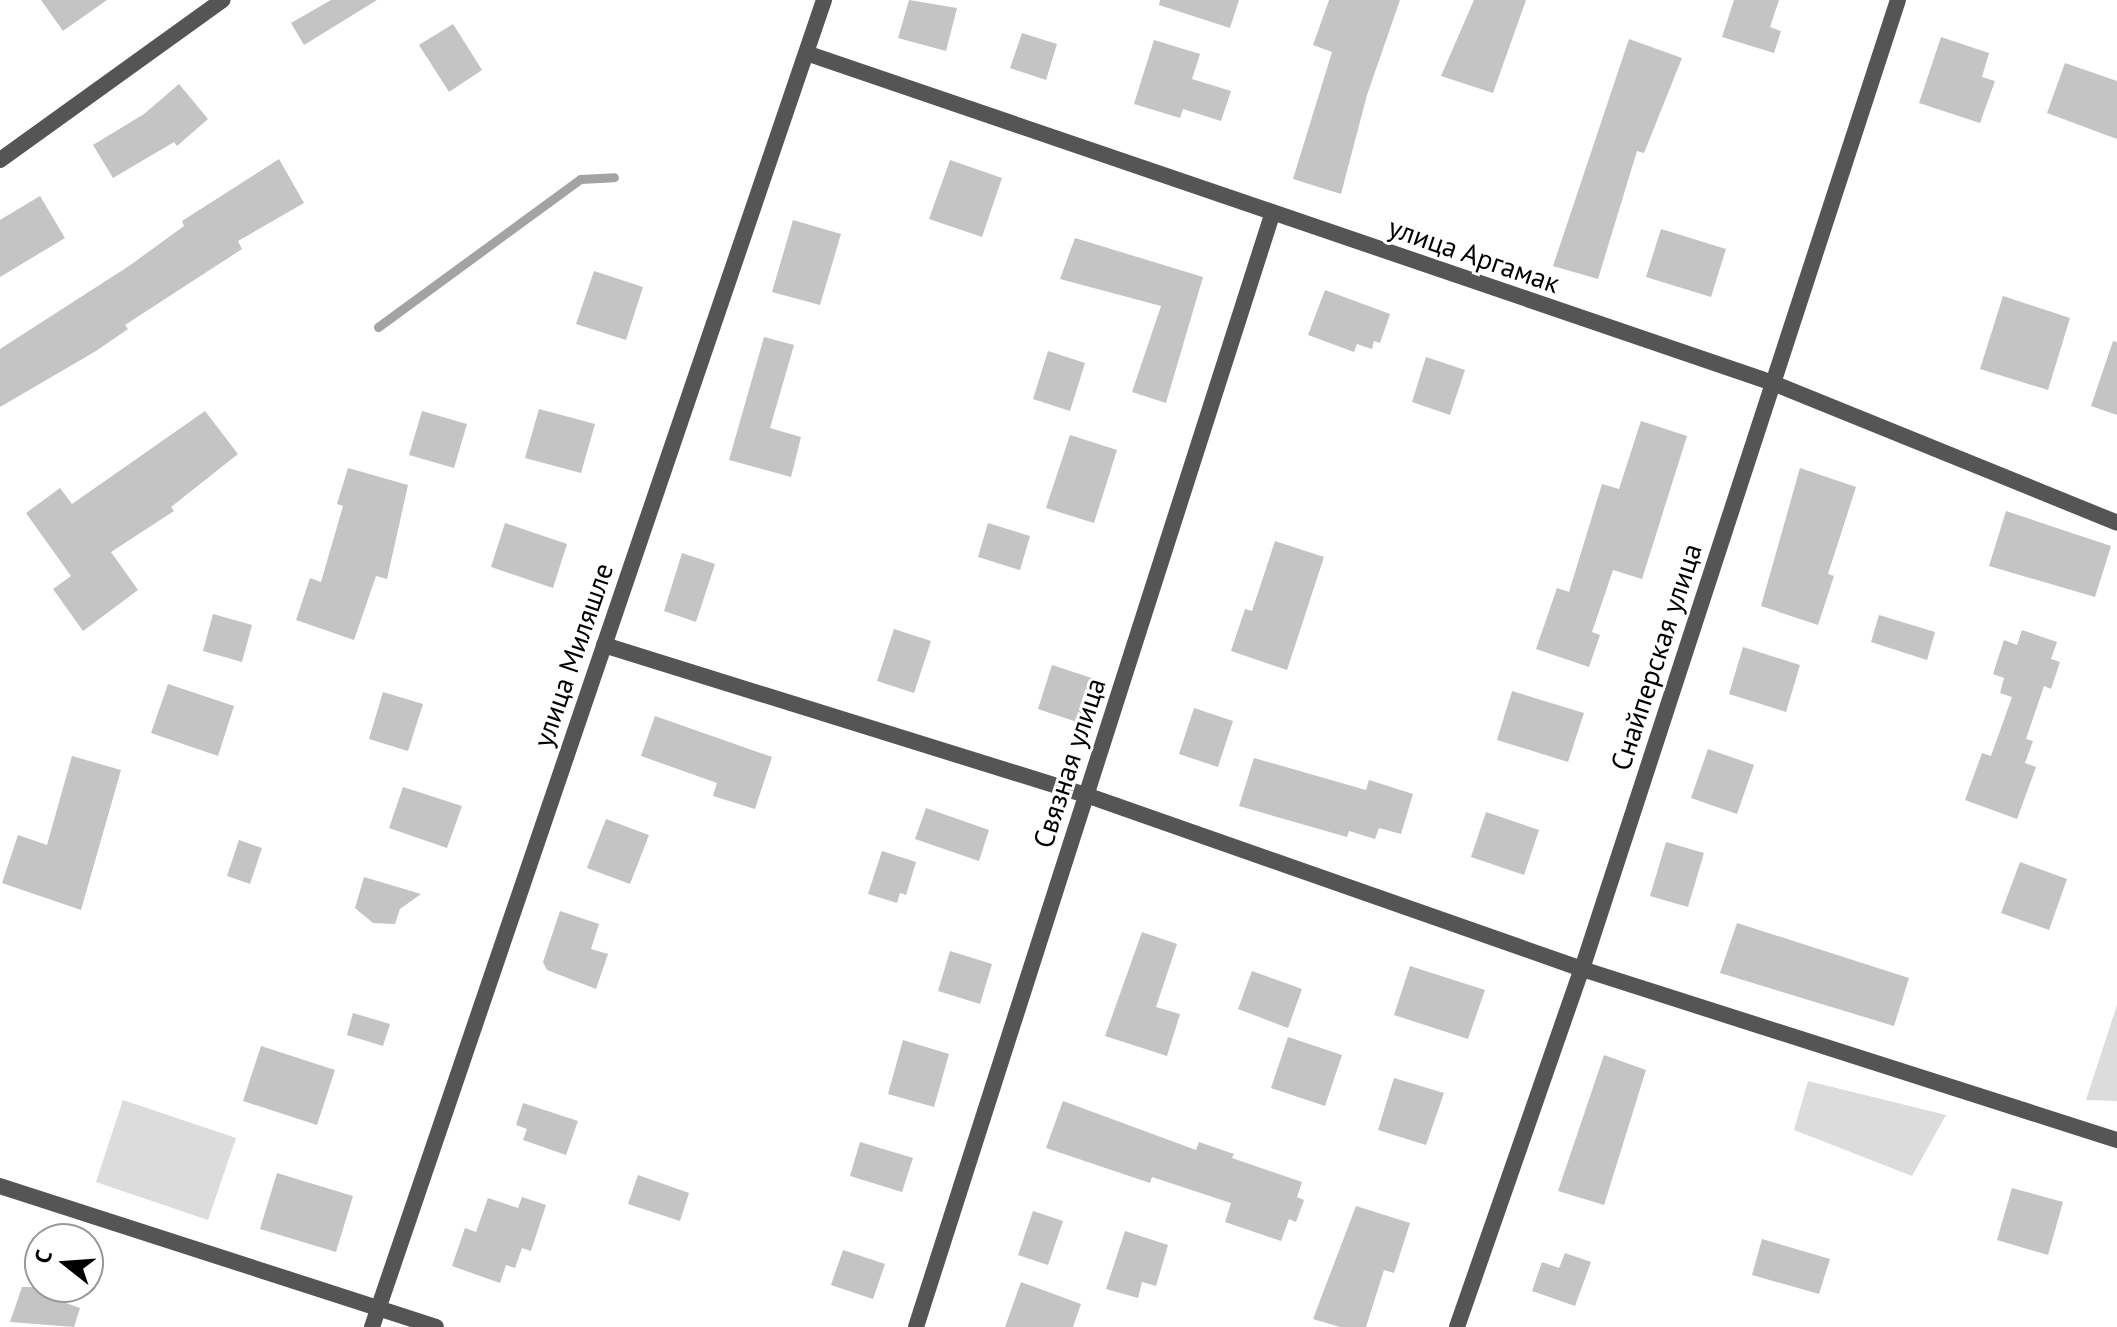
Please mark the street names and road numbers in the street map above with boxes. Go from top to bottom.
street label: улица Аргамак [1384,210,1564,300]
street label: Снайперская улица [1603,539,1709,775]
street label: улица Миляшле [526,559,620,751]
street label: Связная улица [1026,674,1112,852]

